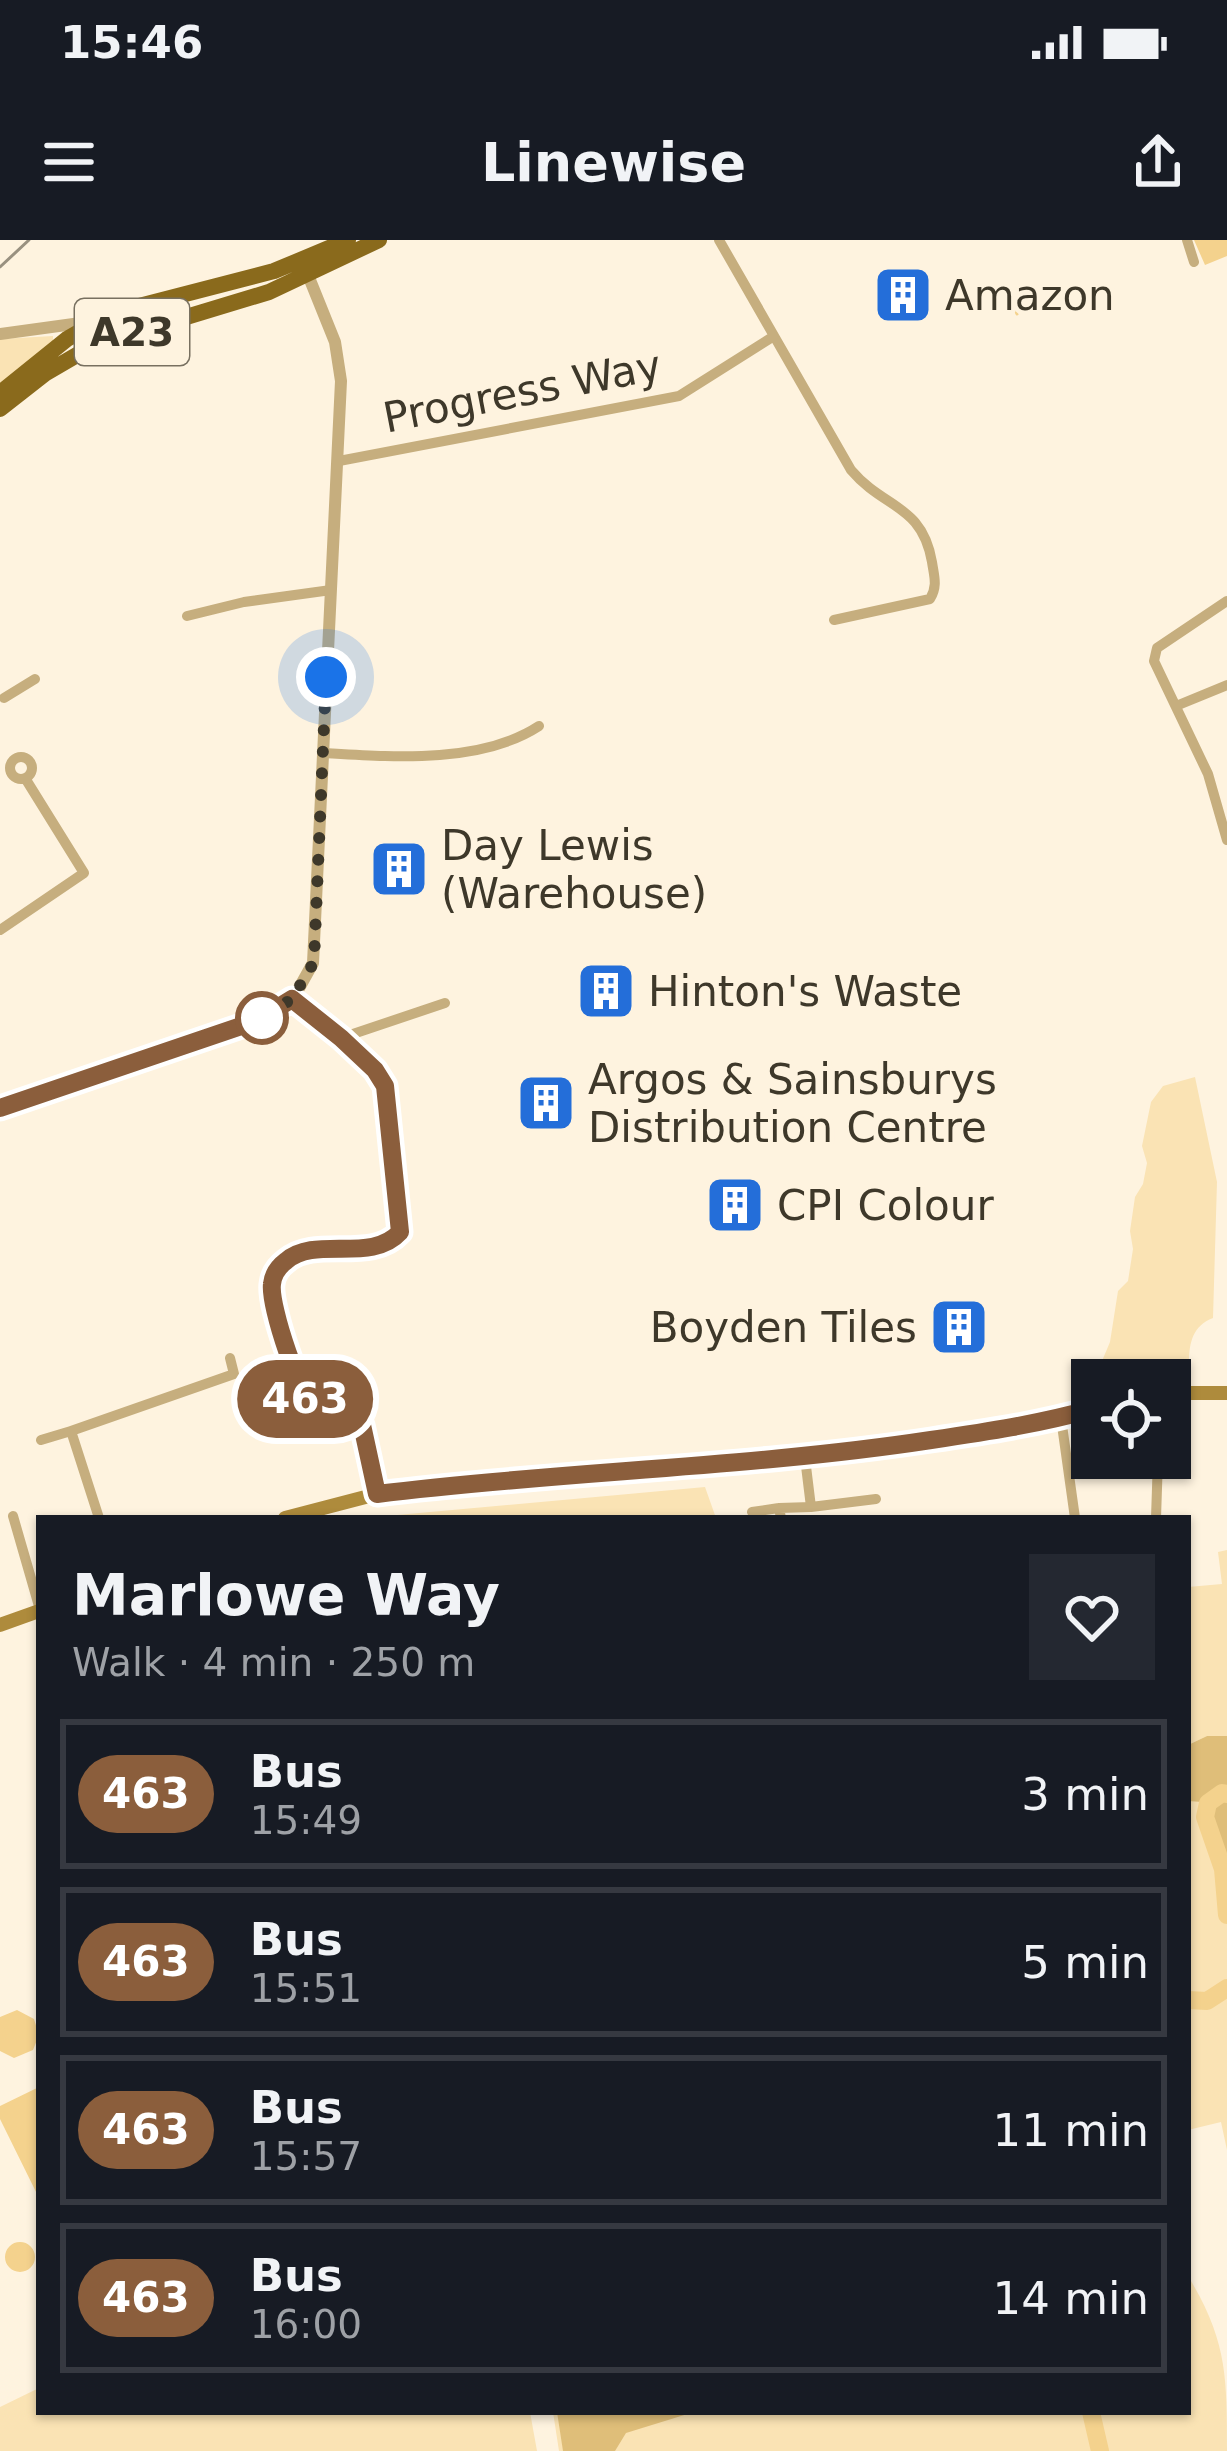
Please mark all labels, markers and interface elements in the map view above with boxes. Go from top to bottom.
text: 15:46 [60,16,203,69]
icon: menu [36,129,102,195]
icon: share [1125,129,1191,195]
text: Linewise [481,131,746,194]
building icon: Amazon [872,264,934,326]
place label: Amazon [945,271,1115,320]
road number: A23 [75,299,189,365]
street label: Progress Way [379,341,665,442]
your location [296,647,356,707]
place label: Day Lewis (Warehouse) [441,821,707,918]
building icon: Day Lewis (Warehouse) [368,838,430,900]
building icon: Hinton's Waste [575,960,637,1022]
place label: Hinton's Waste [648,967,962,1016]
unlabelled marker [237,993,287,1043]
place label: Argos & Sainsburys Distribution Centre [588,1055,997,1152]
building icon: Argos & Sainsburys Distribution Centre [515,1072,577,1134]
building icon: CPI Colour [704,1174,766,1236]
place label: CPI Colour [777,1181,994,1230]
building icon: Boyden Tiles [928,1296,990,1358]
place label: Boyden Tiles [650,1303,917,1352]
map controls [1071,1359,1191,1479]
button: locate [1071,1359,1191,1479]
line badge: 463 [236,1360,374,1438]
text: 463 [261,1374,349,1423]
button: heart [1029,1554,1155,1680]
text: Marlowe Way [72,1562,500,1628]
text: Walk · 4 min · 250 m [72,1640,475,1685]
text: Bus [250,1745,343,1798]
text: 3 min [1021,1768,1149,1821]
text: 463 [102,1769,190,1818]
text: 15:49 [250,1798,362,1843]
text: Bus [250,1913,343,1966]
text: 5 min [1021,1936,1149,1989]
text: 463 [102,1937,190,1986]
text: 15:51 [250,1966,362,2011]
text: Bus [250,2081,343,2134]
text: 11 min [993,2104,1149,2157]
text: 463 [102,2105,190,2154]
text: 15:57 [250,2134,362,2179]
text: Bus [250,2249,343,2302]
text: 14 min [993,2272,1149,2325]
text: 463 [102,2273,190,2322]
text: 16:00 [250,2302,362,2347]

